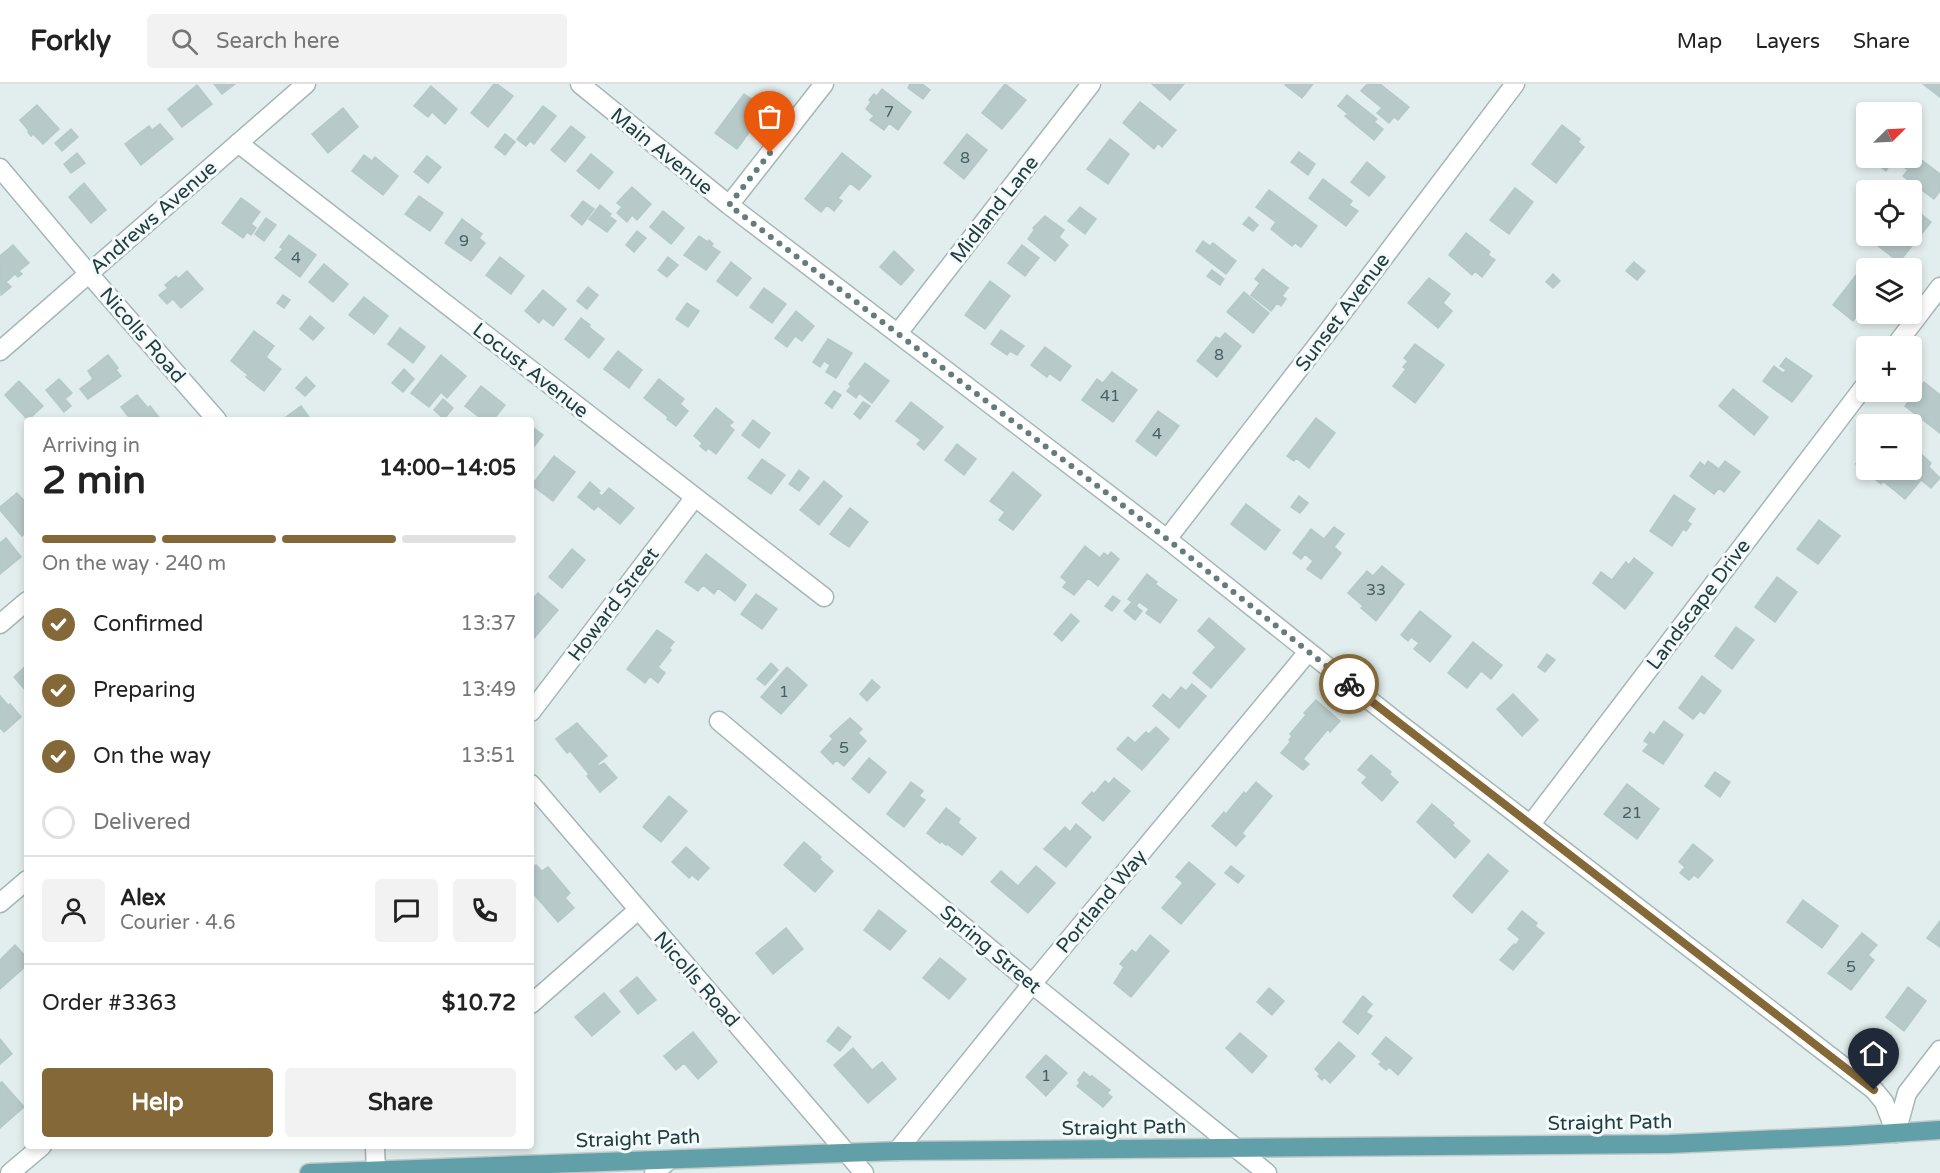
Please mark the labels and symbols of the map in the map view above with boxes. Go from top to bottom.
pin [744,91,795,153]
house number: 7 [884,102,894,122]
north arrow [1856,102,1922,168]
street label: Main Avenue [605,103,717,200]
house number: 8 [960,148,970,168]
street label: Midland Lane [946,151,1044,268]
street label: Andrews Avenue [85,156,222,279]
house number: 9 [459,231,469,251]
house number: 4 [291,248,301,268]
street label: Sunset Avenue [1291,249,1395,376]
street label: Nicolls Road [94,283,190,388]
street label: Locust Avenue [468,318,593,423]
house number: 8 [1214,345,1224,365]
house number: 41 [1100,386,1120,406]
house number: 4 [1152,424,1162,444]
street label: Landscape Drive [1642,534,1756,675]
street label: Howard Street [563,543,665,666]
house number: 33 [1366,580,1386,600]
courier [1319,654,1379,714]
house number: 1 [779,682,789,702]
house number: 5 [839,738,849,758]
house number: 21 [1622,803,1642,823]
street label: Portland Way [1051,845,1152,958]
street label: Spring Street [935,901,1046,999]
street label: Nicolls Road [648,927,744,1032]
house number: 5 [1846,957,1856,977]
pin [1848,1028,1899,1090]
house number: 1 [1041,1066,1051,1086]
street label: Straight Path [1548,1110,1672,1136]
street label: Straight Path [1062,1115,1186,1141]
street label: Straight Path [575,1125,701,1153]

